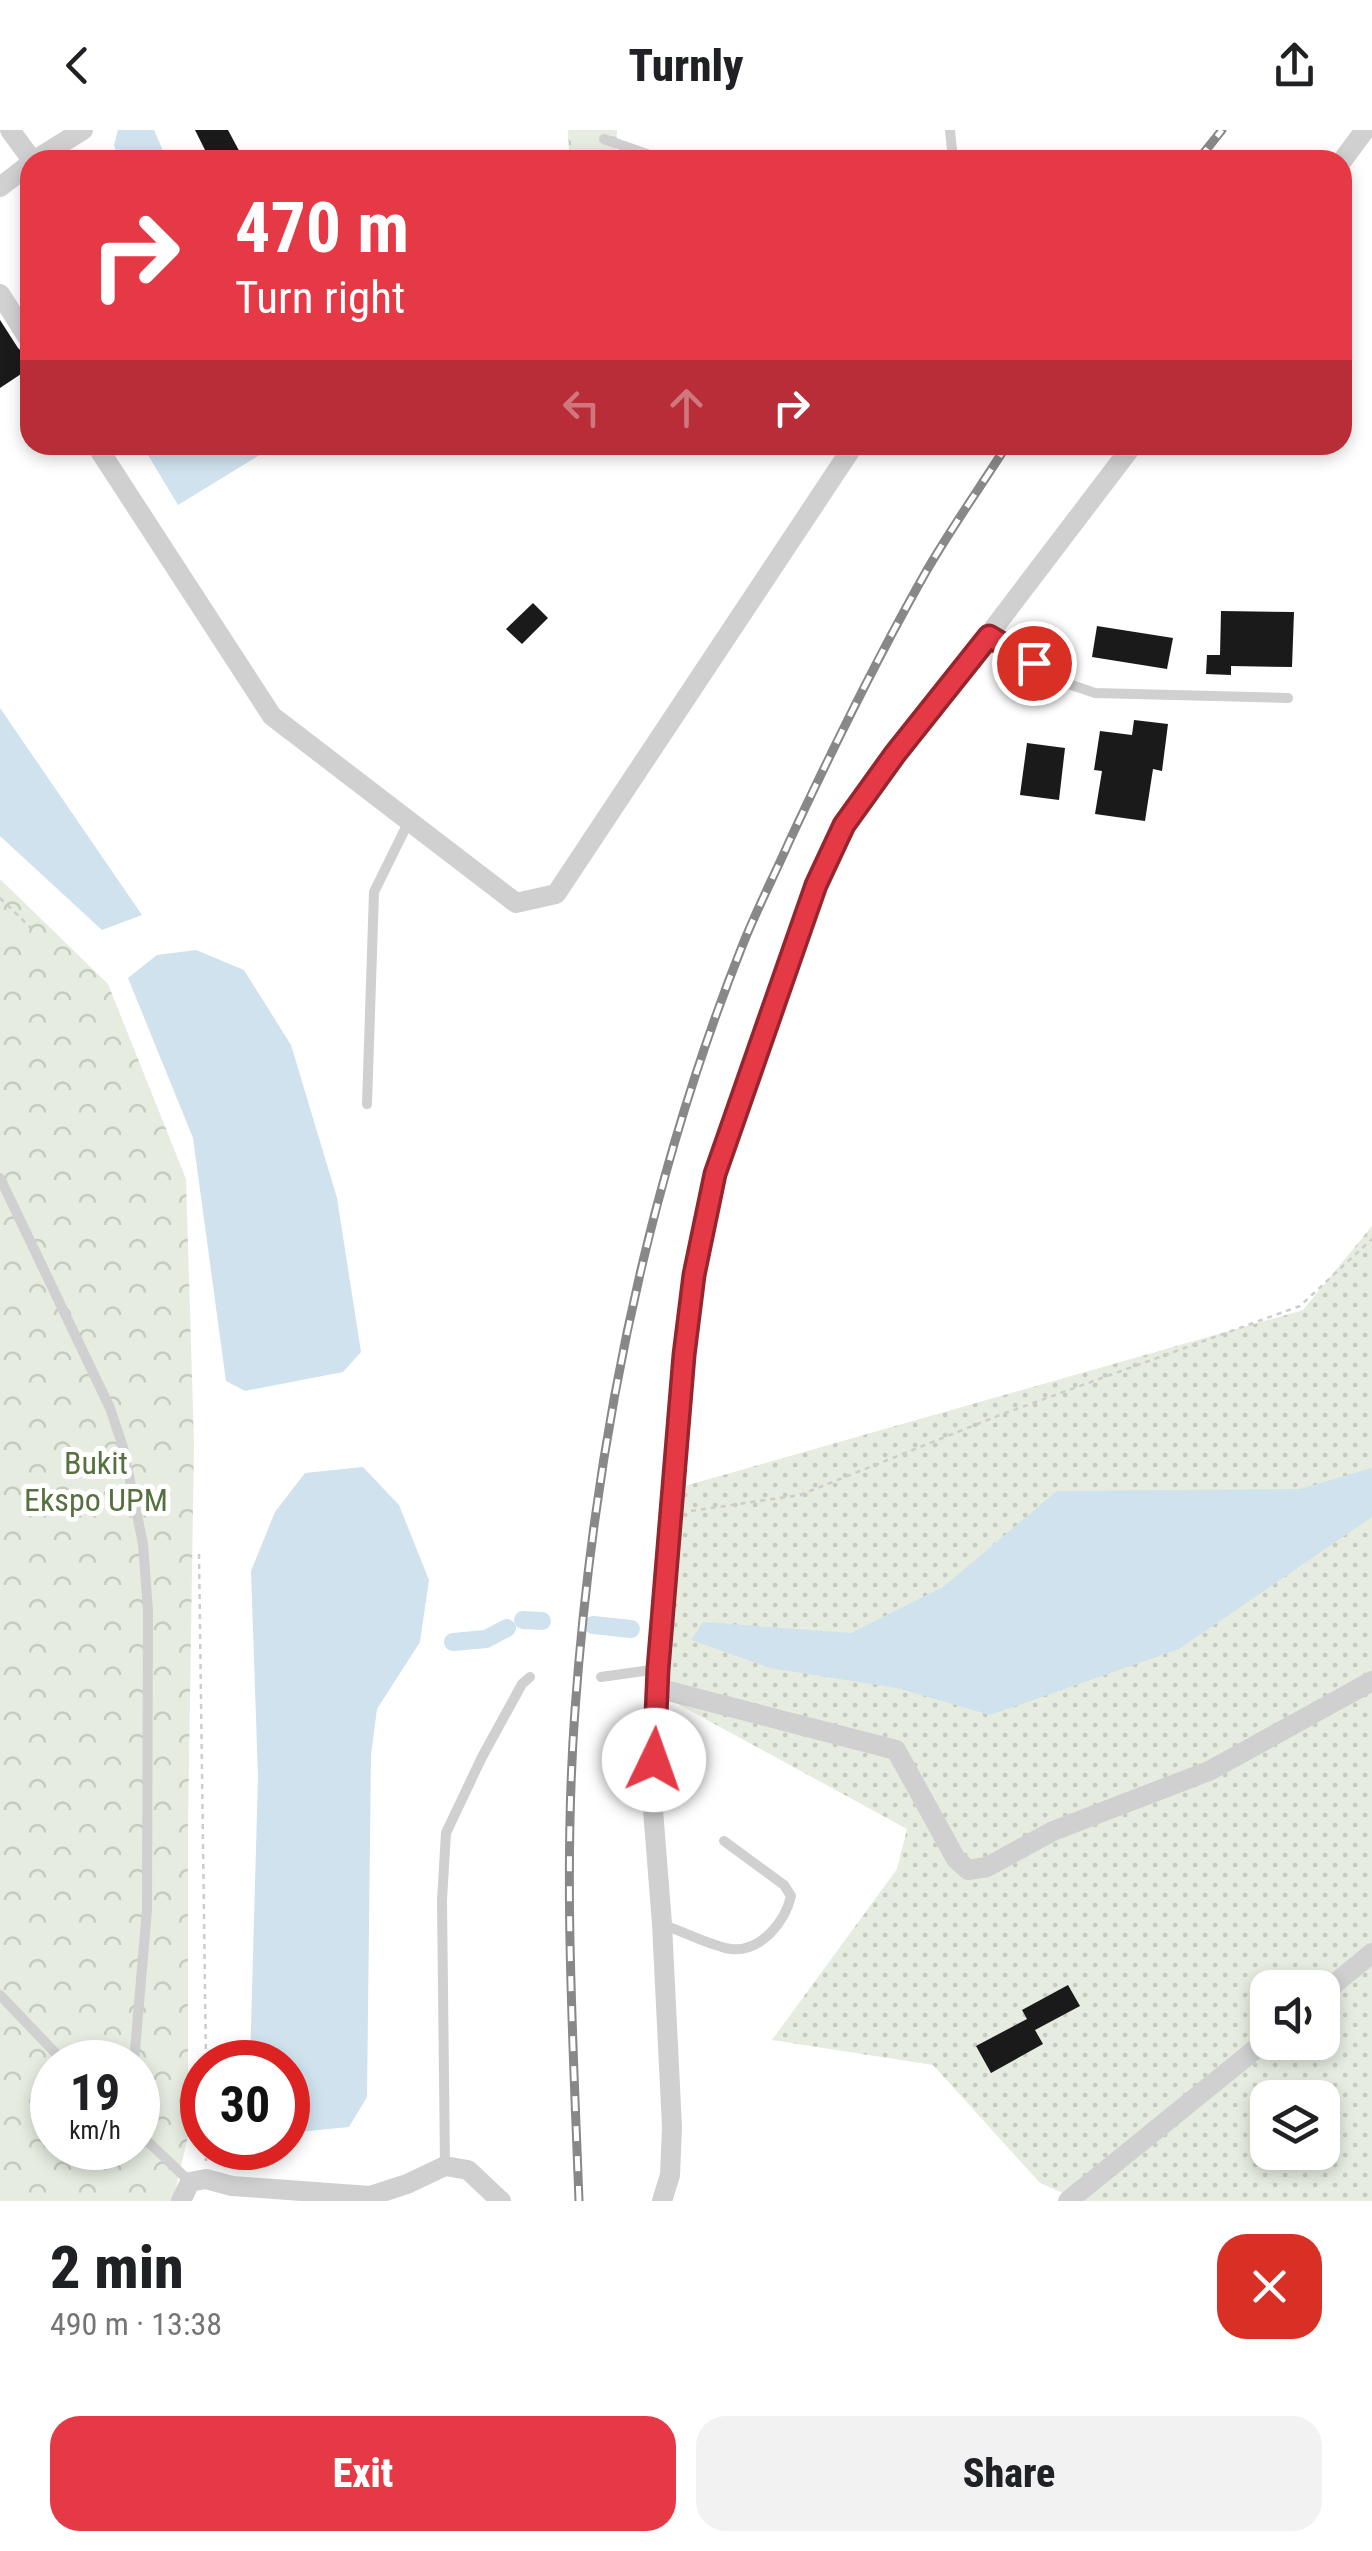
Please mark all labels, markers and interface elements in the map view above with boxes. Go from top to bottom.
icon: back [50,38,105,93]
icon: share [1267,38,1322,93]
text: Turnly [629,39,743,92]
text: 470 m [235,187,409,269]
icon: right [70,190,200,320]
text: Turn right [235,271,405,324]
icon: left [554,380,609,435]
icon: ahead [659,380,714,435]
icon: right [764,380,819,435]
pin [992,621,1077,706]
icon: arrive [1007,636,1062,691]
park label: Bukit Ekspo UPM [24,1444,168,1519]
position arrow [602,1708,706,1812]
map controls [1250,1970,1340,2170]
button: sound [1250,1970,1340,2060]
speed limit sign: 30 [180,2040,310,2170]
text: 19 [70,2064,120,2122]
button: layers [1250,2080,1340,2170]
text: km/h [69,2116,121,2145]
text: 2 min [50,2232,184,2303]
button: close [1217,2234,1322,2339]
text: 490 m · 13:38 [50,2305,222,2343]
button: Exit [50,2416,676,2531]
button: Share [696,2416,1322,2531]

